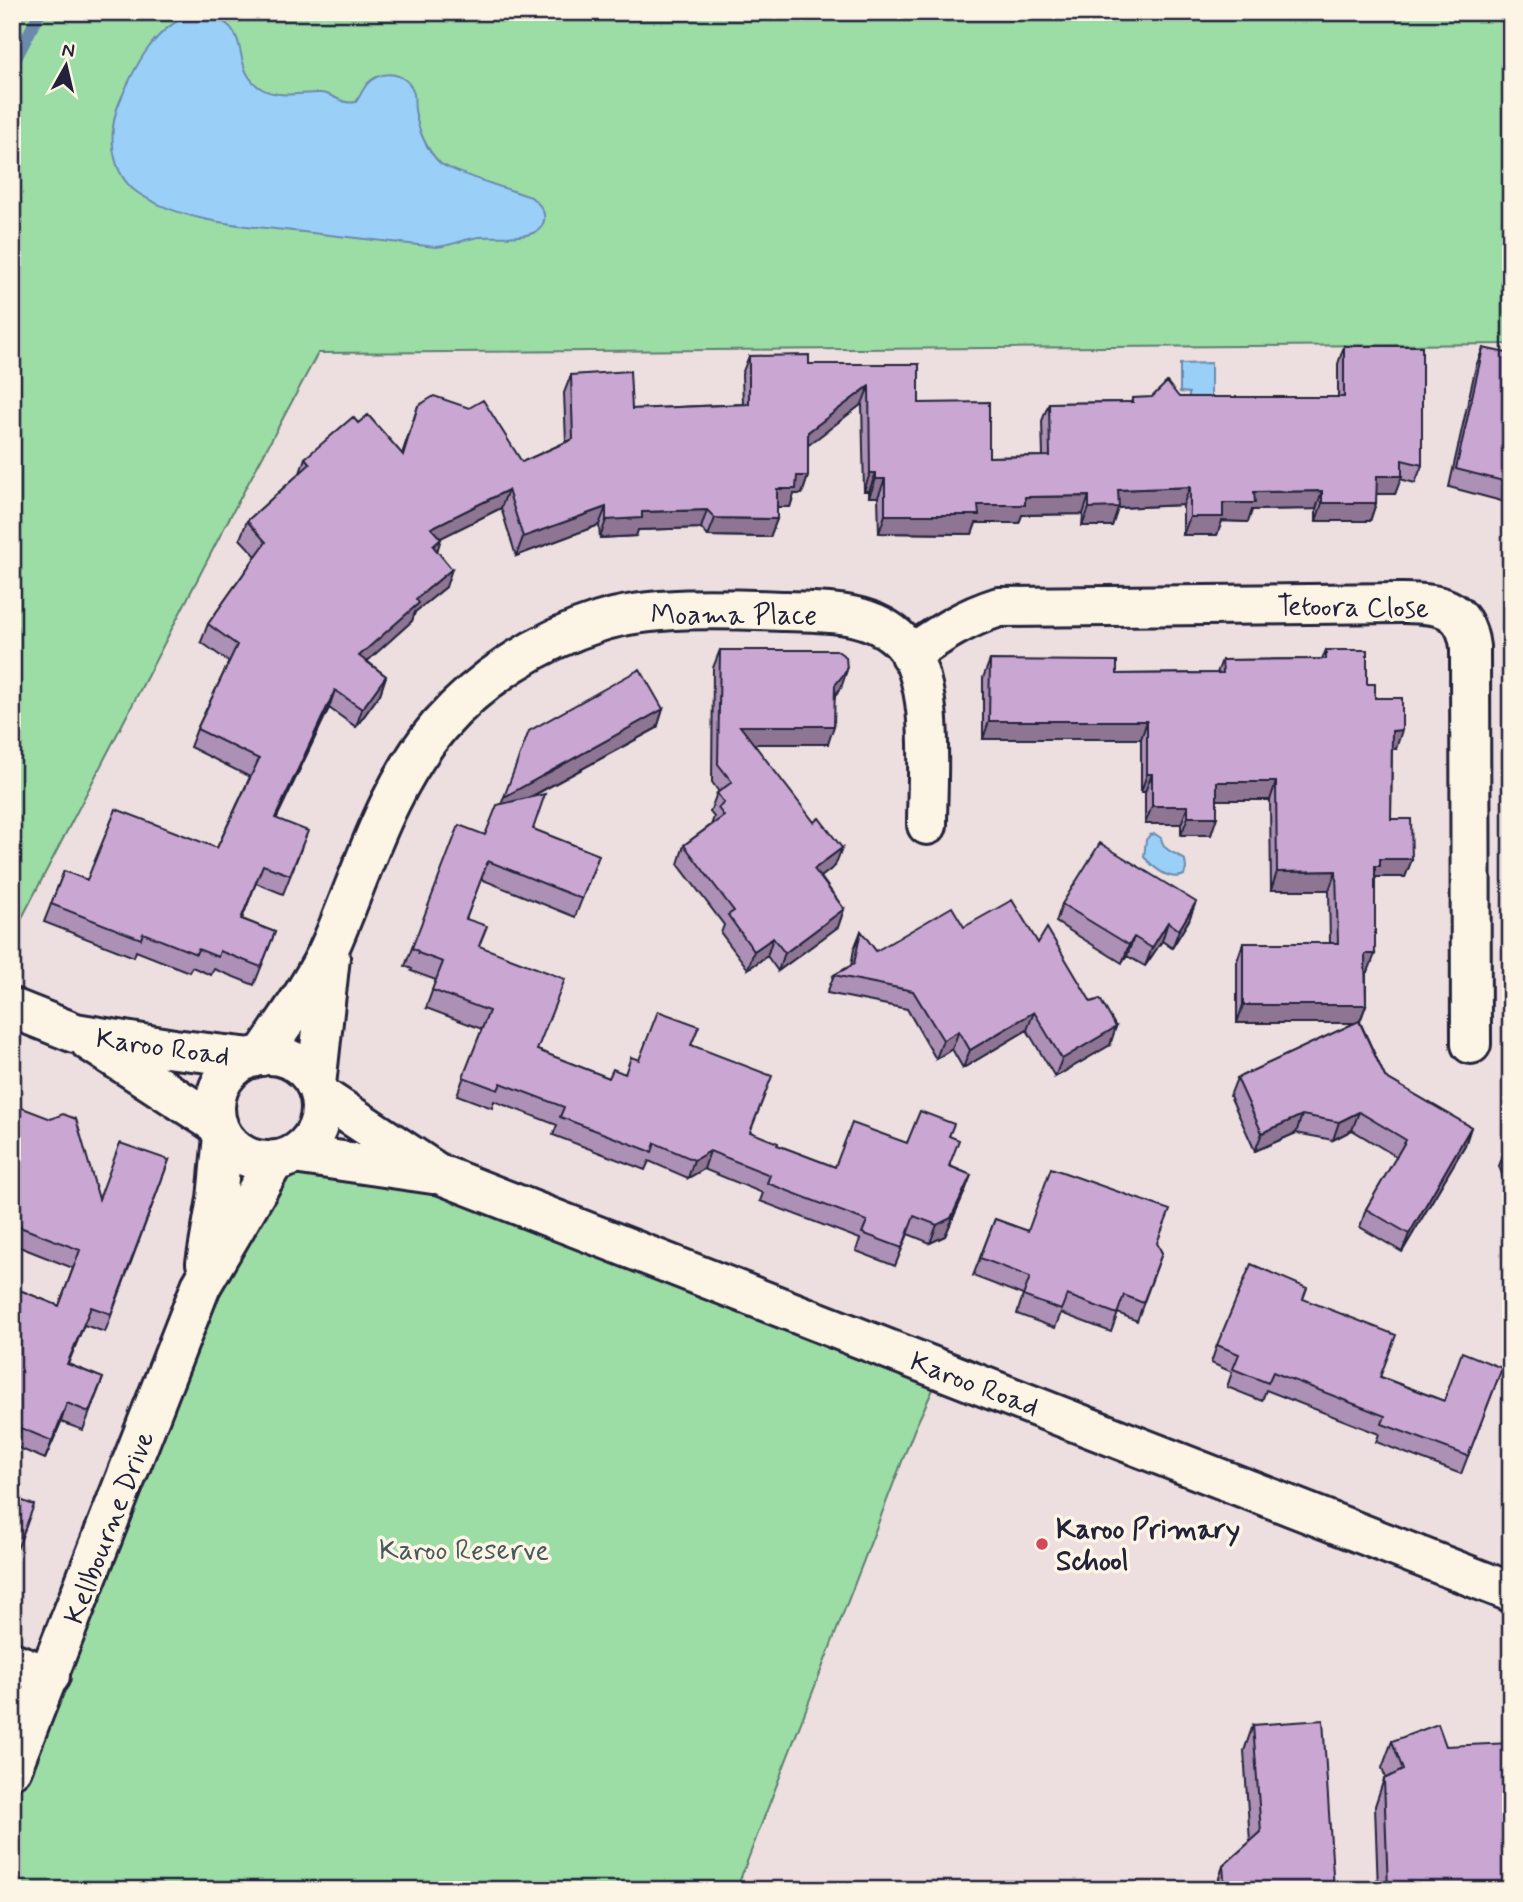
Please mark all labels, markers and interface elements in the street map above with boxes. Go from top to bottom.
north arrow [32,32,102,102]
text: N [60,37,76,64]
street label: Tetoora Close [1276,589,1429,628]
street label: Moama Place [651,598,817,635]
street label: Karoo Road [93,1021,232,1076]
street label: Karoo Road [905,1344,1044,1427]
street label: Kellbourne Drive [57,1426,164,1630]
place label: Karoo Primary School [1056,1512,1240,1581]
park label: Karoo Reserve [379,1533,549,1570]
marker: Karoo Primary School [1034,1536,1050,1552]

